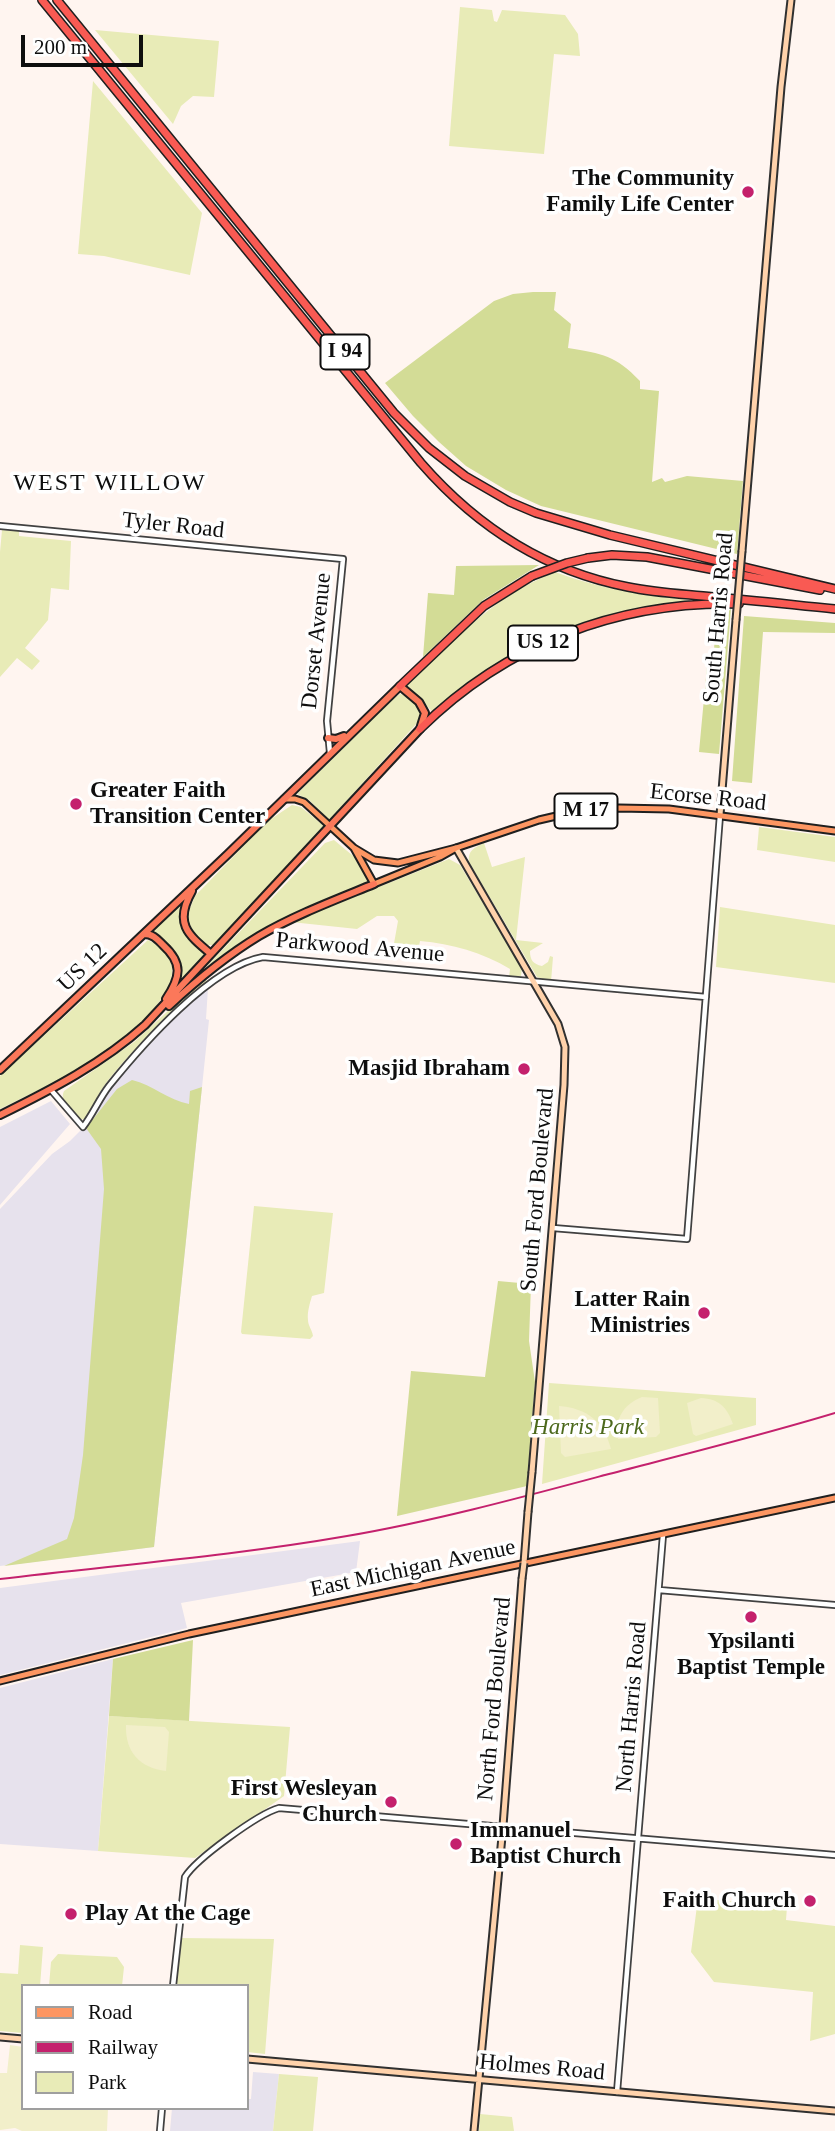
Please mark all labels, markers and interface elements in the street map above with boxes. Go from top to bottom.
scale bar [24,21,147,65]
text: 200 m [34,35,87,59]
place label: The Community Family Life Center [546,165,734,219]
marker: The Community Family Life Center [740,184,756,200]
road number: I 94 [320,334,370,370]
district label: WEST WILLOW [15,470,205,498]
street label: Tyler Road [121,507,225,545]
street label: South Harris Road [698,532,740,704]
street label: Dorset Avenue [296,571,338,711]
road number: US 12 [508,626,578,660]
place label: Greater Faith Transition Center [90,777,265,831]
street label: Ecorse Road [648,778,768,818]
road number: M 17 [554,794,618,828]
marker: Greater Faith Transition Center [68,796,84,812]
street label: Parkwood Avenue [275,927,445,969]
street label: US 12 [52,938,114,998]
place label: Masjid Ibraham [348,1055,510,1083]
marker: Masjid Ibraham [516,1061,532,1077]
street label: South Ford Boulevard [515,1087,561,1293]
place label: Latter Rain Ministries [574,1286,690,1340]
marker: Latter Rain Ministries [696,1305,712,1321]
park label: Harris Park [532,1414,644,1442]
street label: East Michigan Avenue [308,1534,518,1604]
street label: North Ford Boulevard [472,1596,518,1802]
marker: Ypsilanti Baptist Temple [743,1609,759,1625]
street label: North Harris Road [611,1621,653,1793]
place label: Ypsilanti Baptist Temple [677,1628,825,1682]
place label: First Wesleyan Church [231,1775,377,1829]
marker: First Wesleyan Church [383,1794,399,1810]
place label: Immanuel Baptist Church [470,1817,621,1871]
marker: Immanuel Baptist Church [448,1836,464,1852]
place label: Faith Church [663,1887,796,1915]
marker: Faith Church [802,1893,818,1909]
place label: Play At the Cage [85,1900,250,1928]
marker: Play At the Cage [63,1906,79,1922]
legend [21,1984,248,2110]
text: Road [88,2000,132,2024]
text: Railway [88,2035,158,2059]
street label: Holmes Road [478,2049,606,2087]
text: Park [88,2070,127,2094]

